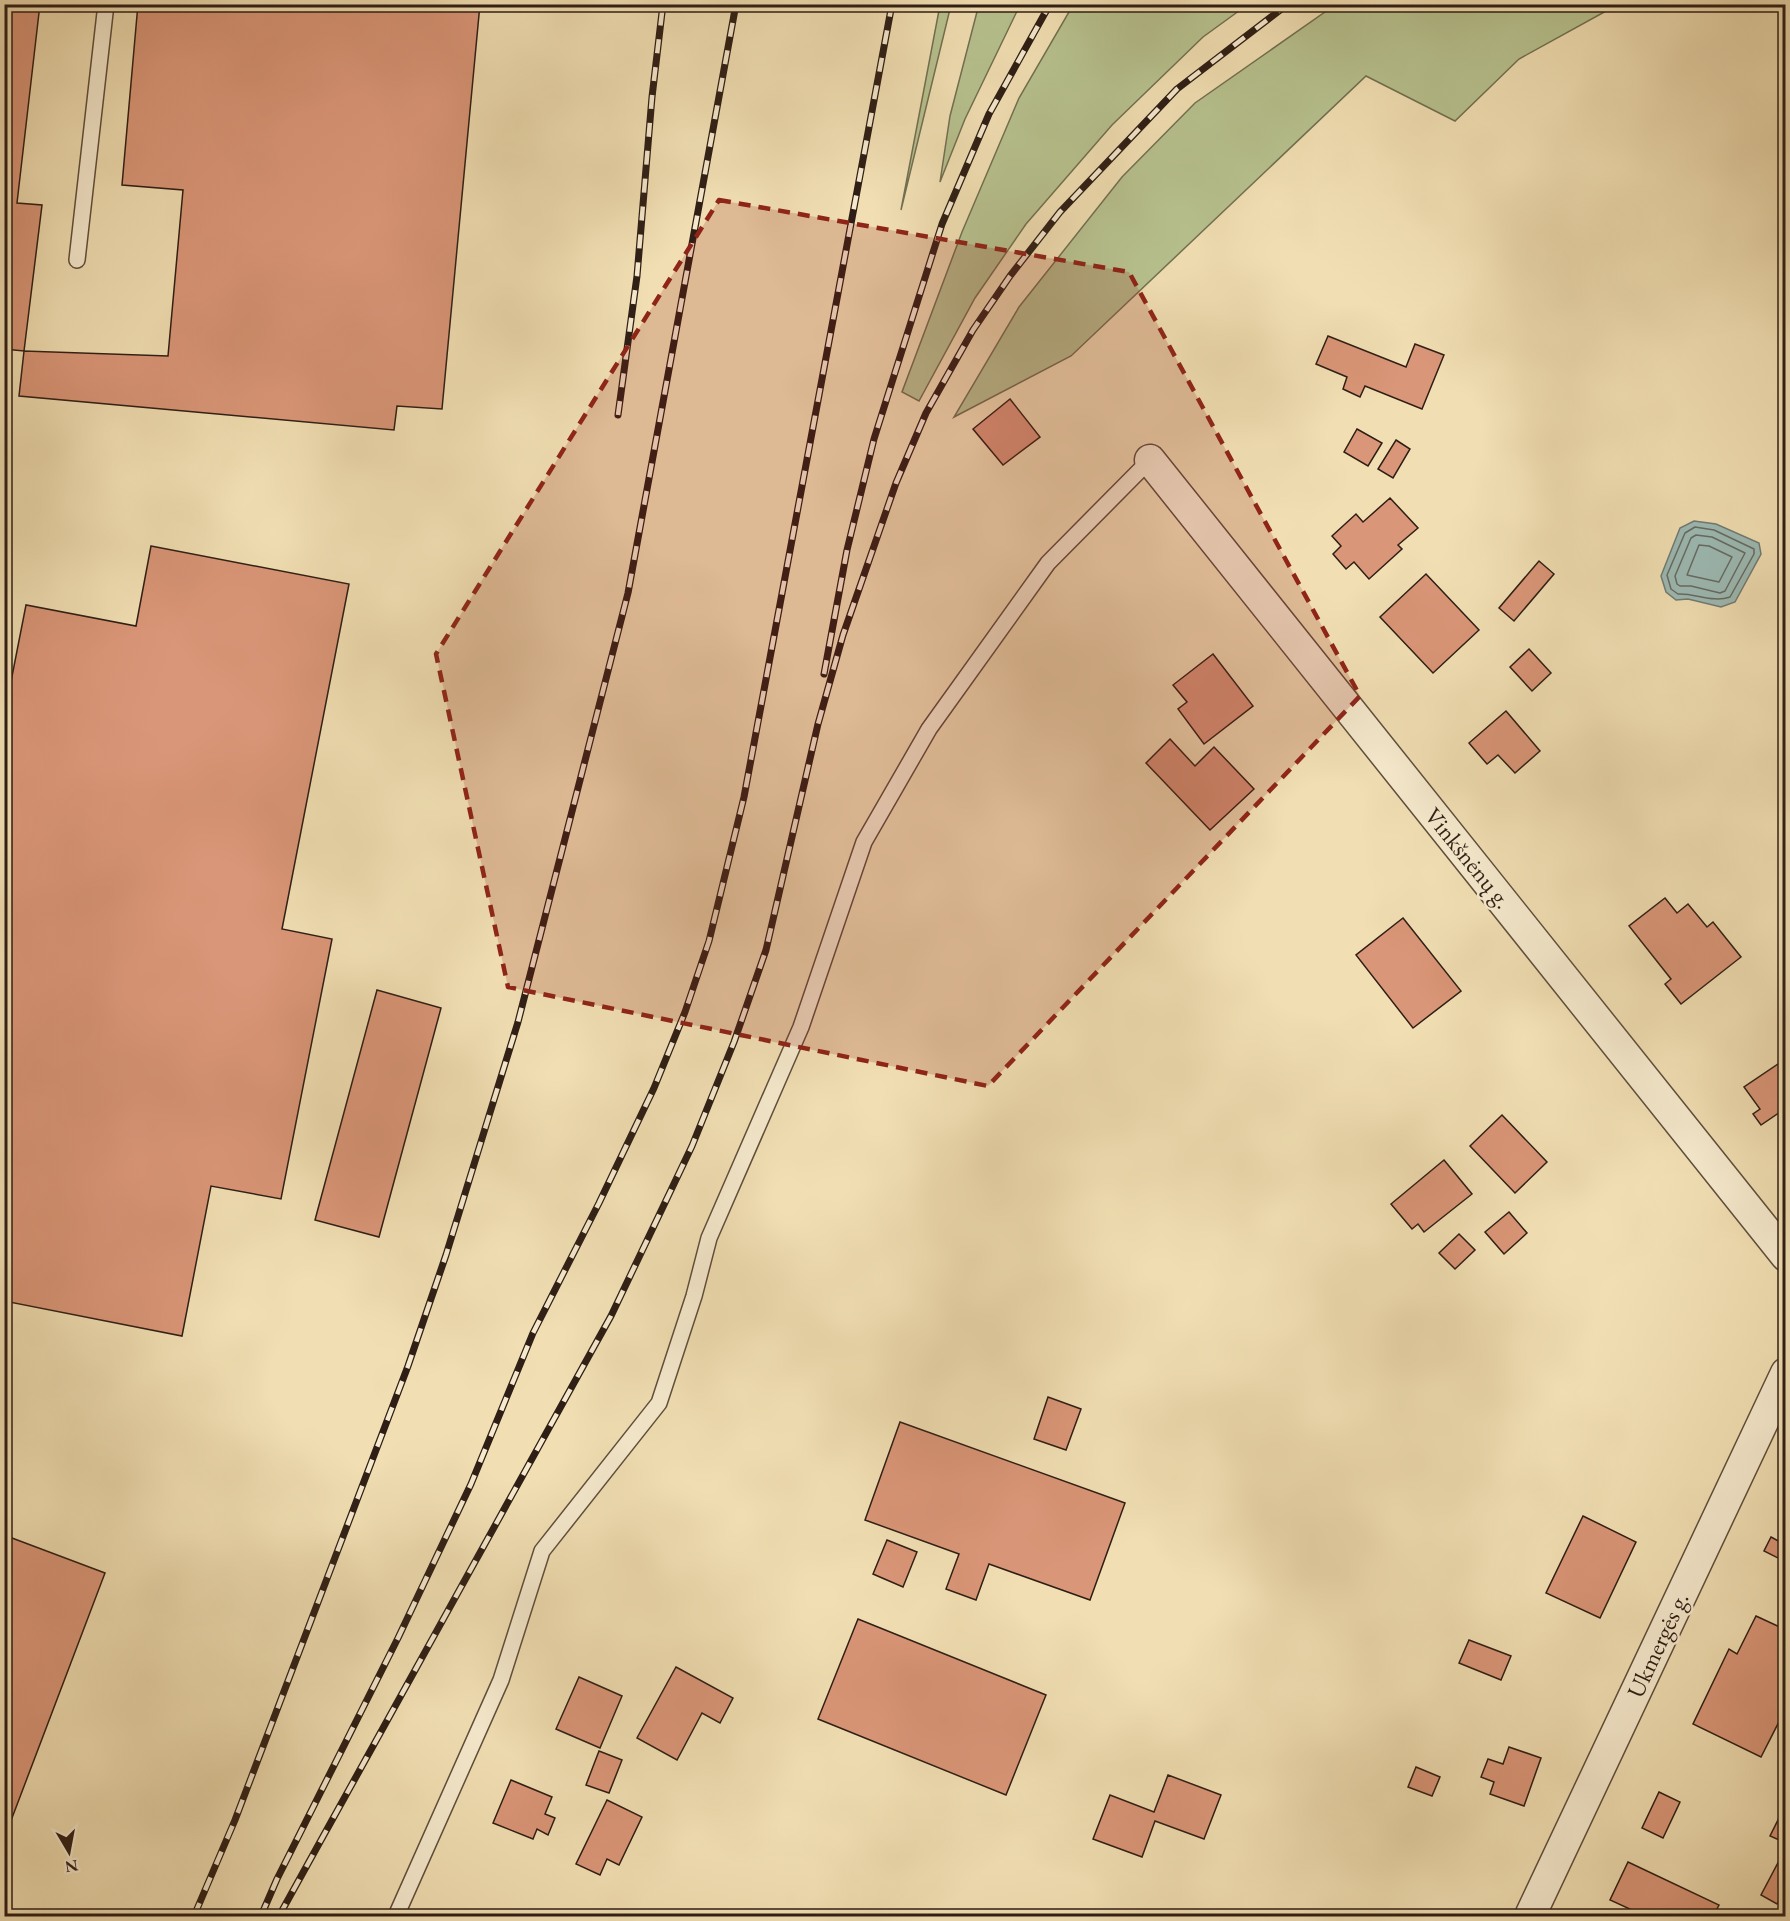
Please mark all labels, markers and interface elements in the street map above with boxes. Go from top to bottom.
street label: Vinkšnėnų g. [1418,801,1519,915]
street label: Ukmergės g. [1620,1587,1696,1703]
north arrow [39,1822,99,1882]
text: N [63,1855,80,1878]

